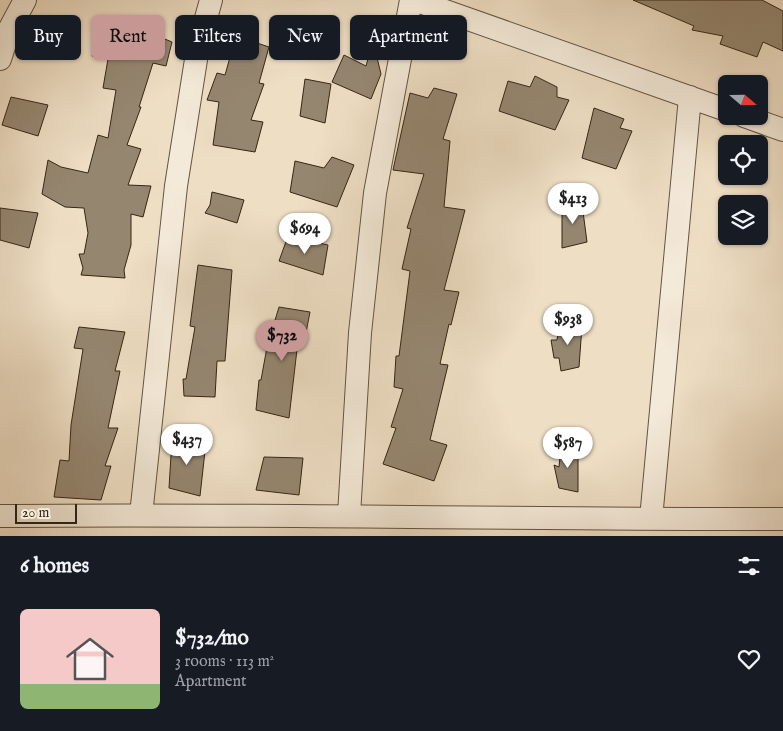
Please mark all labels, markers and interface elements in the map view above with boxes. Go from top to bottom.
chip: Buy [15,15,81,60]
chip: Rent [91,15,165,60]
chip: Filters [175,15,259,60]
chip: New [269,15,340,60]
chip: Apartment [350,15,467,60]
north arrow [718,75,768,125]
map controls [718,75,768,245]
button: locate [718,135,768,185]
pin: $413 [543,182,603,225]
text: $413 [559,189,587,209]
button: layers [718,195,768,245]
pin: $694 [275,212,335,255]
text: $694 [290,219,320,239]
pin: $938 [538,304,598,346]
text: $938 [554,310,582,330]
pin: $732 [252,320,312,362]
text: $732 [267,326,297,346]
pin: $437 [157,424,217,466]
pin: $587 [538,426,598,469]
text: $437 [172,430,202,450]
text: $587 [554,433,582,453]
scale bar [15,501,78,524]
text: 20 m [22,504,49,522]
icon: filters [735,552,763,580]
text: 6 homes [20,553,89,580]
text: $732/mo [175,625,249,652]
icon: home [60,629,120,689]
icon: heart [735,645,763,673]
text: 3 rooms · 113 m² [175,652,274,672]
text: Apartment [175,672,246,692]

